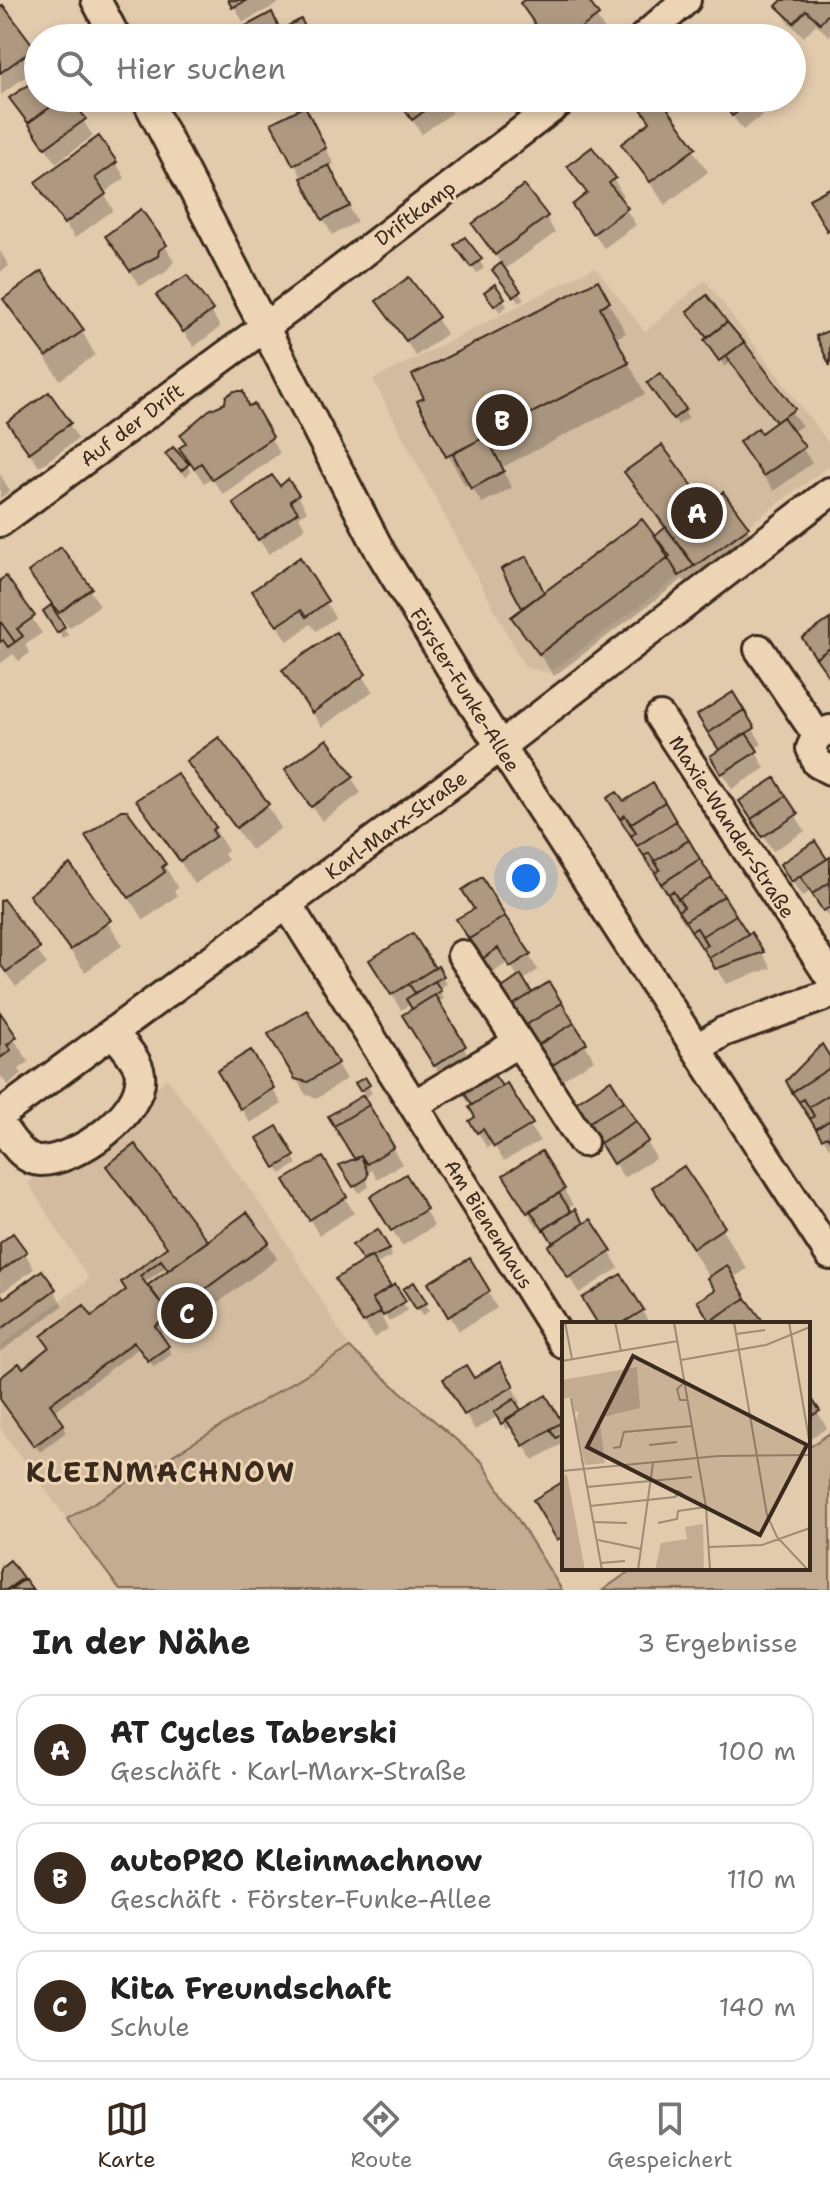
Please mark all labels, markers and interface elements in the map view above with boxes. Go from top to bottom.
search box [24,24,806,112]
icon: search [52,46,96,90]
text: Hier suchen [116,48,286,89]
street label: Driftkamp [369,174,461,252]
street label: Auf der Drift [75,378,189,472]
pin: B [476,390,528,450]
pin: A [671,483,723,543]
street label: Förster-Funke-Allee [404,603,526,777]
street label: Maxie-Wander-Straße [663,731,801,923]
street label: Karl-Marx-Straße [320,765,472,885]
your location [506,858,546,898]
street label: Am Bienenhaus [439,1154,539,1294]
pin: C [161,1283,213,1343]
inset map [562,1322,810,1570]
district label: KLEINMACHNOW [26,1453,296,1491]
text: In der Nähe [32,1619,251,1665]
text: 3 Ergebnisse [637,1625,798,1660]
text: AT Cycles Taberski [110,1712,397,1753]
text: A [50,1733,70,1768]
text: 100 m [718,1733,796,1768]
text: Geschäft · Karl-Marx-Straße [110,1753,467,1788]
text: autoPRO Kleinmachnow [110,1840,482,1881]
text: B [52,1861,68,1896]
text: 110 m [726,1861,796,1896]
text: Geschäft · Förster-Funke-Allee [110,1881,492,1916]
text: Kita Freundschaft [110,1968,392,2009]
text: C [52,1989,68,2024]
text: 140 m [719,1989,796,2024]
text: Schule [110,2009,190,2044]
tab: Karte [97,2097,156,2174]
tab: Route [351,2097,412,2174]
tab: Gespeichert [607,2097,733,2174]

